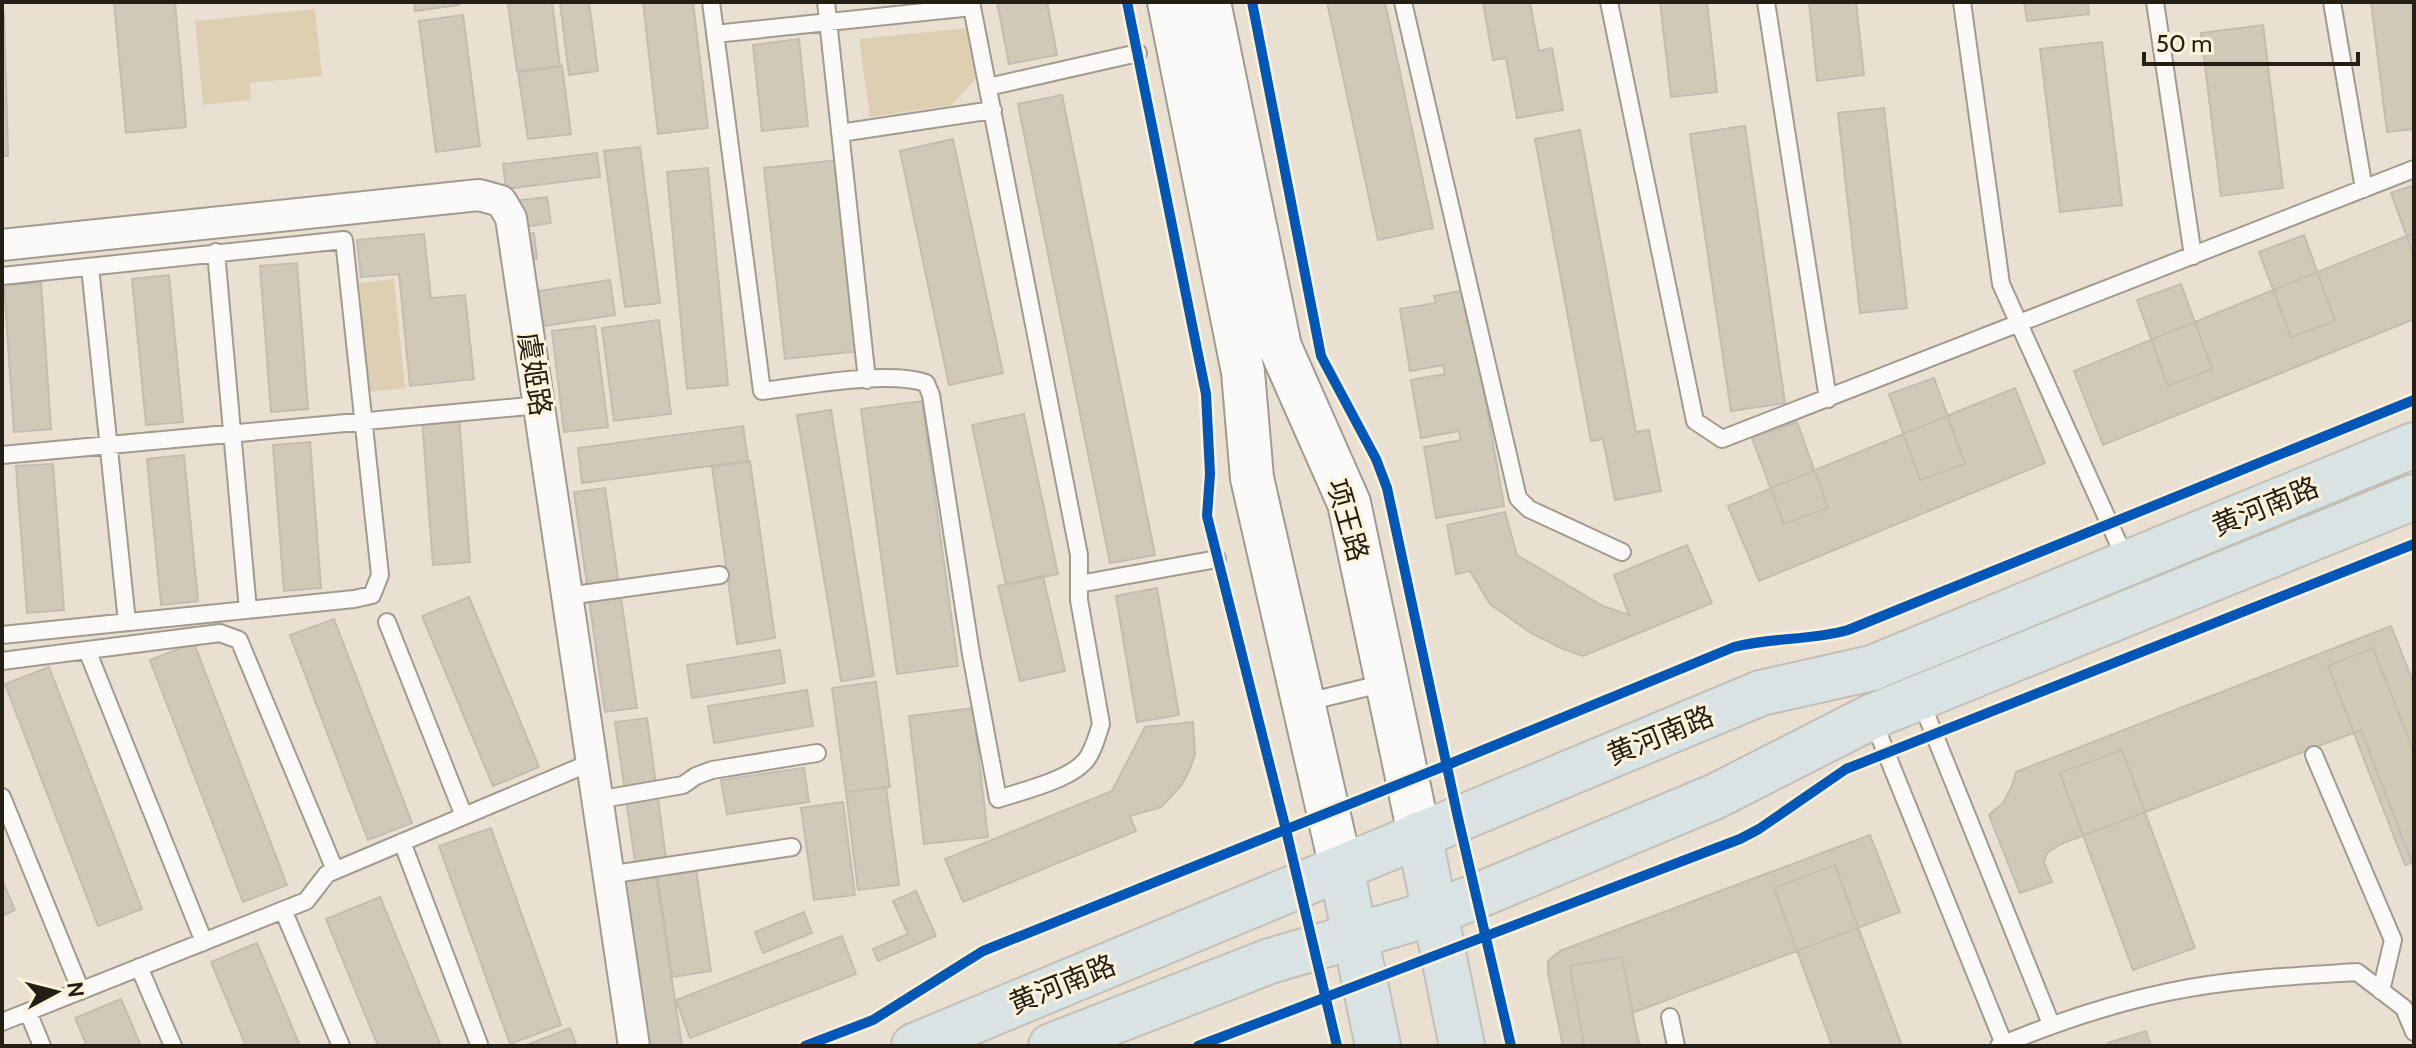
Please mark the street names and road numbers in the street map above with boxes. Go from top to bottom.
street label: 虞姬路 [512,330,558,418]
street label: 黄河南路 [2207,469,2323,543]
street label: 项王路 [1320,475,1376,565]
street label: 黄河南路 [1602,698,1718,772]
street label: 黄河南路 [1004,947,1120,1021]

